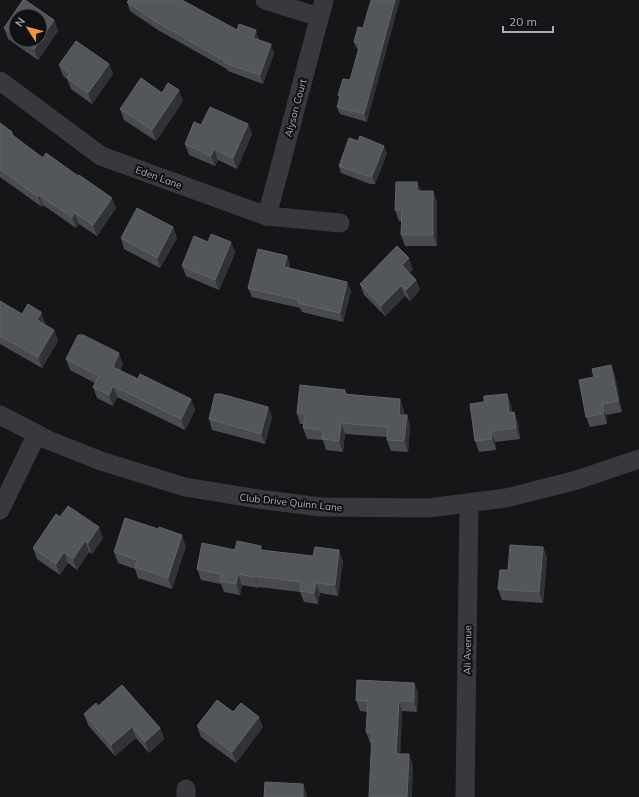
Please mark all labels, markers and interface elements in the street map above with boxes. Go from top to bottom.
north arrow [8,8,48,48]
scale bar [503,8,553,34]
text: 20 m [509,14,537,29]
text: N [12,15,28,30]
street label: Alyson Court [282,77,310,139]
street label: Eden Lane [134,163,184,192]
street label: Club Drive Quinn Lane [239,491,343,514]
street label: Ali Avenue [461,625,474,675]

